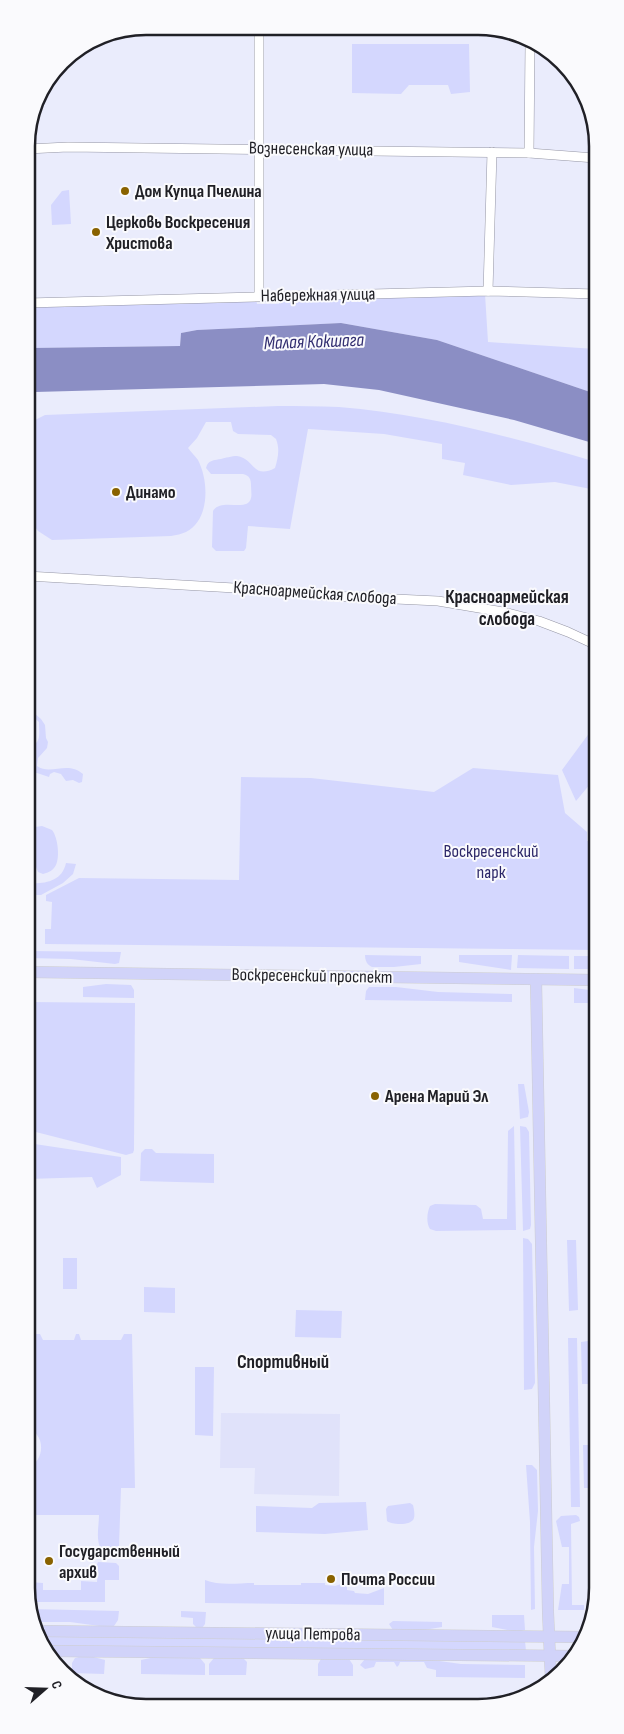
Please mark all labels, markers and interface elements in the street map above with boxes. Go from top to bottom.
street label: Вознесенская улица [249,137,373,161]
place label: Дом Купца Пчелина [135,181,262,202]
marker: Дом Купца Пчелина [119,185,131,197]
place label: Церковь Воскресения Христова [105,212,250,254]
marker: Церковь Воскресения Христова [90,226,102,238]
street label: Набережная улица [260,283,376,306]
water label: Малая Кокшага [263,329,365,355]
place label: Динамо [126,482,176,503]
marker: Динамо [110,486,122,498]
street label: Красноармейская слобода [233,577,397,609]
district label: Красноармейская слобода [445,586,569,631]
park label: Воскресенский парк [443,841,539,883]
street label: Воскресенский проспект [231,964,393,988]
place label: Арена Марий Эл [384,1086,489,1107]
marker: Арена Марий Эл [369,1090,381,1102]
district label: Спортивный [237,1351,329,1374]
place label: Государственный архив [59,1541,180,1583]
marker: Государственный архив [43,1555,55,1567]
place label: Почта России [341,1569,435,1590]
marker: Почта России [325,1573,337,1585]
street label: улица Петрова [265,1623,361,1645]
north arrow [20,1664,70,1714]
text: С [48,1678,66,1691]

